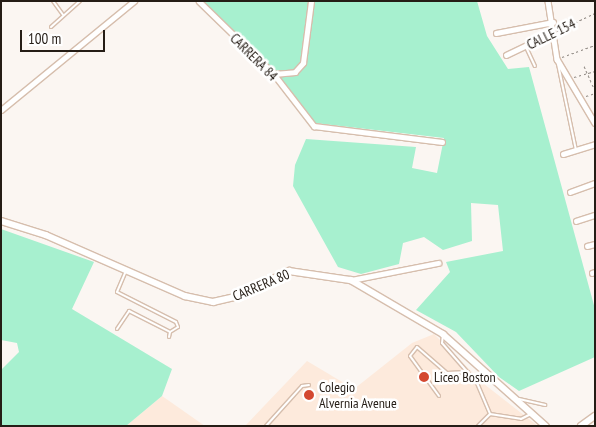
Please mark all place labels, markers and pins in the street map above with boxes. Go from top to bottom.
place label: Liceo Boston [434,369,496,385]
marker: Liceo Boston [418,371,430,383]
place label: Colegio Alvernia Avenue [319,379,397,412]
marker: Colegio Alvernia Avenue [303,389,315,401]

